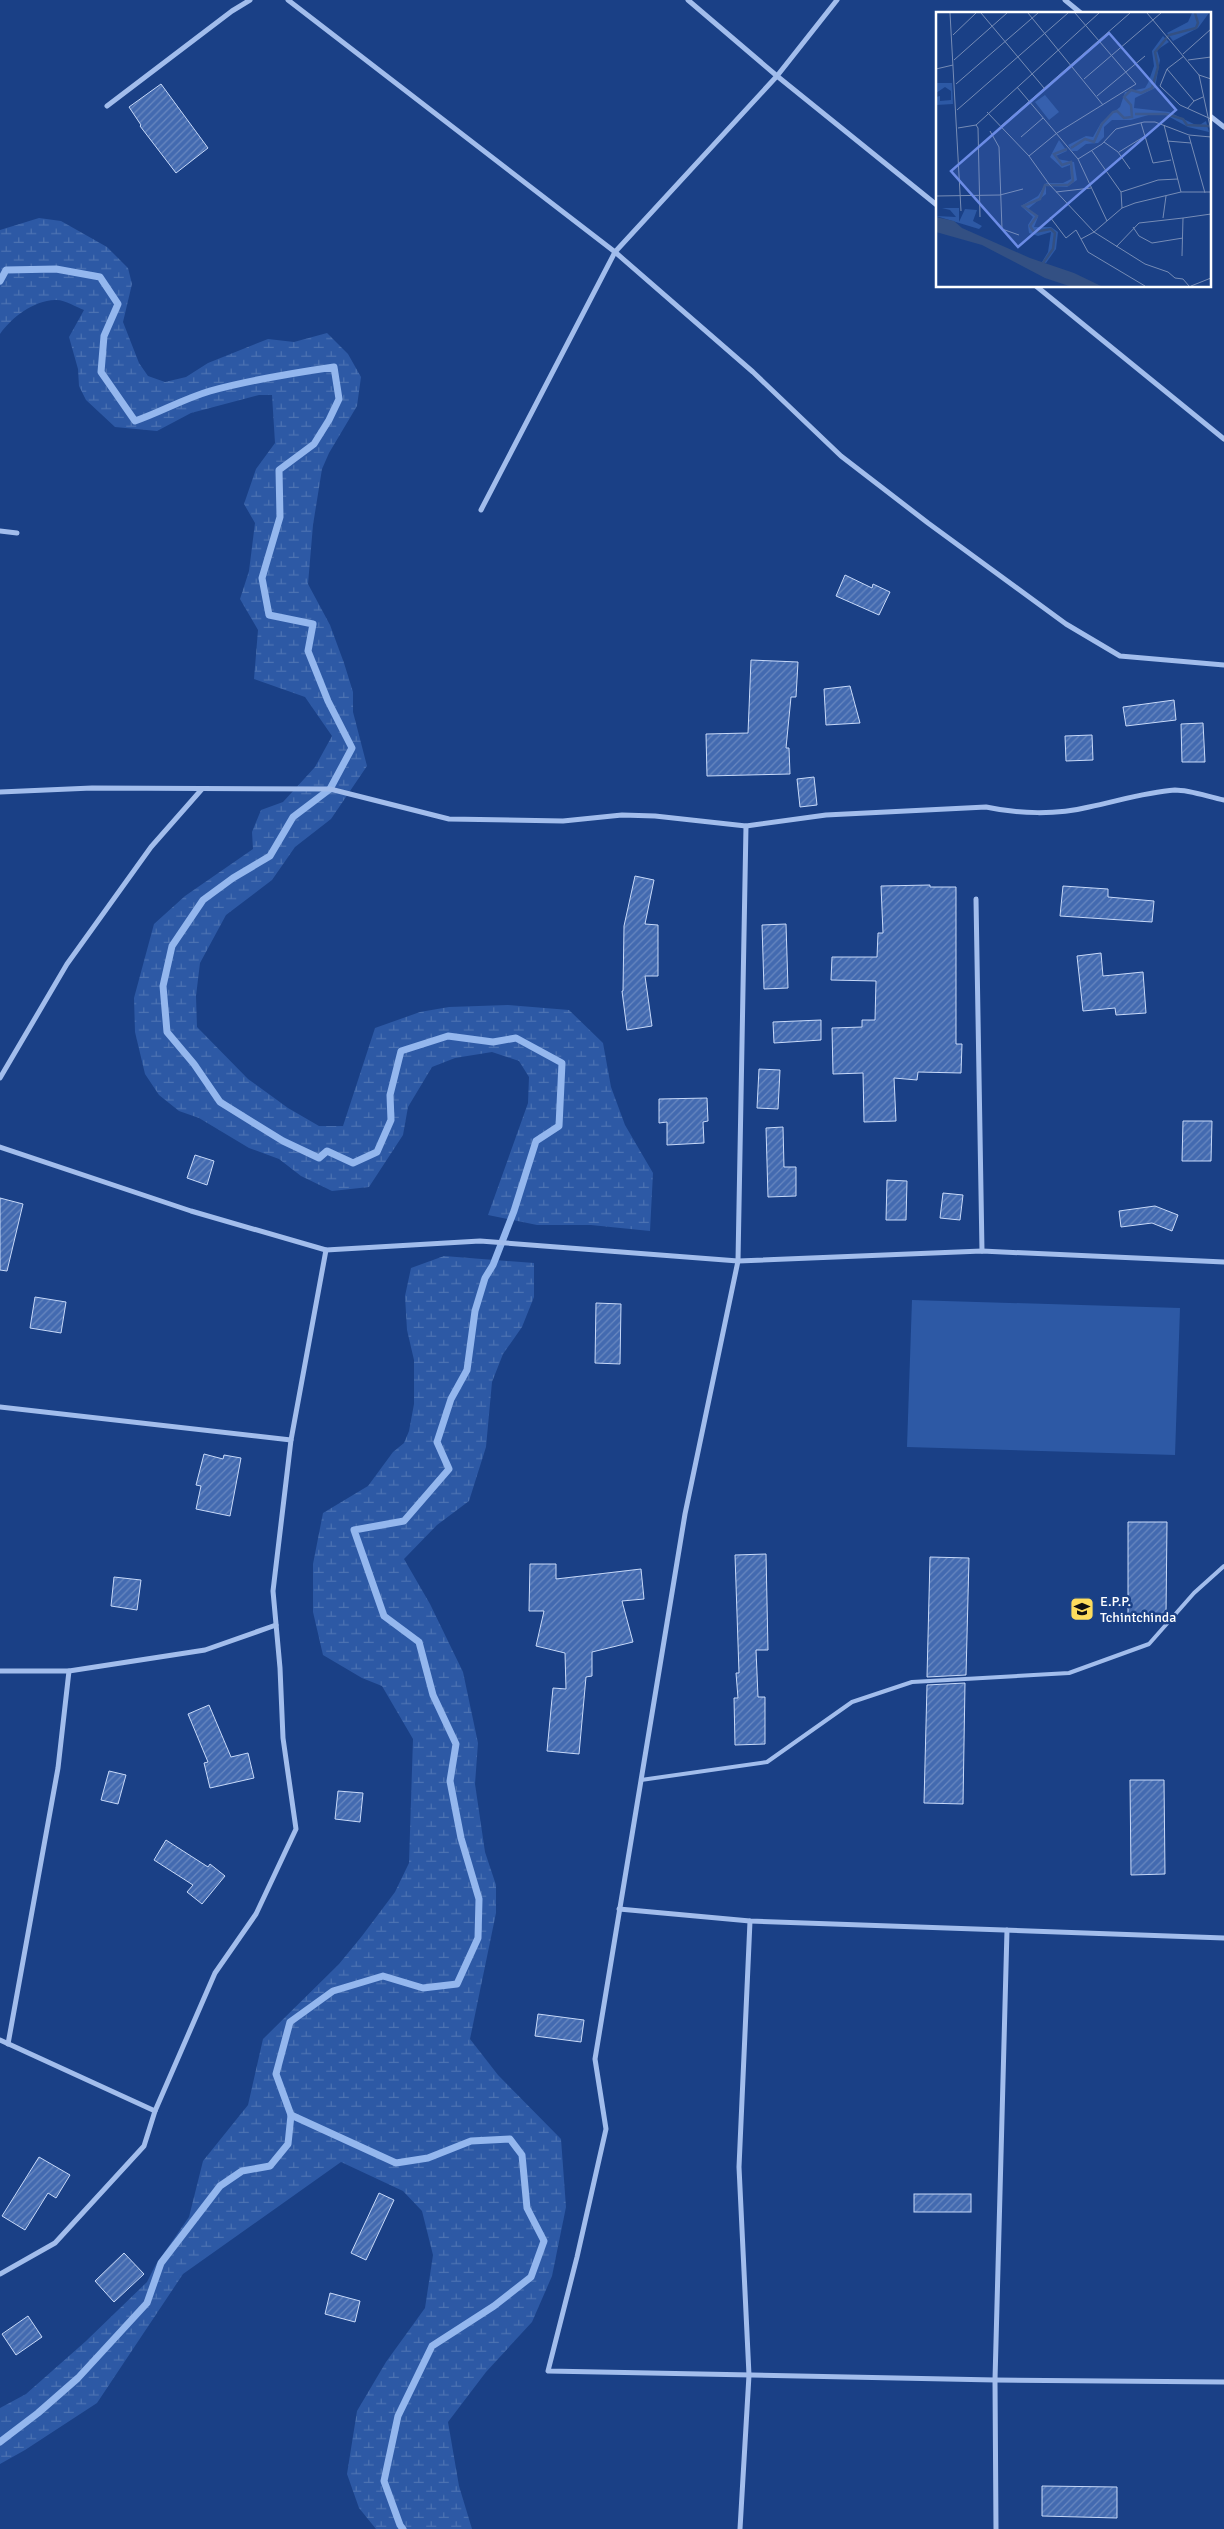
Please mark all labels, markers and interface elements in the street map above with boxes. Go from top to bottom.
inset map [936,12,1212,288]
place label: E.P.P. Tchintchinda [1100,1593,1176,1626]
school or university icon: E.P.P. Tchintchinda [1069,1596,1095,1622]

